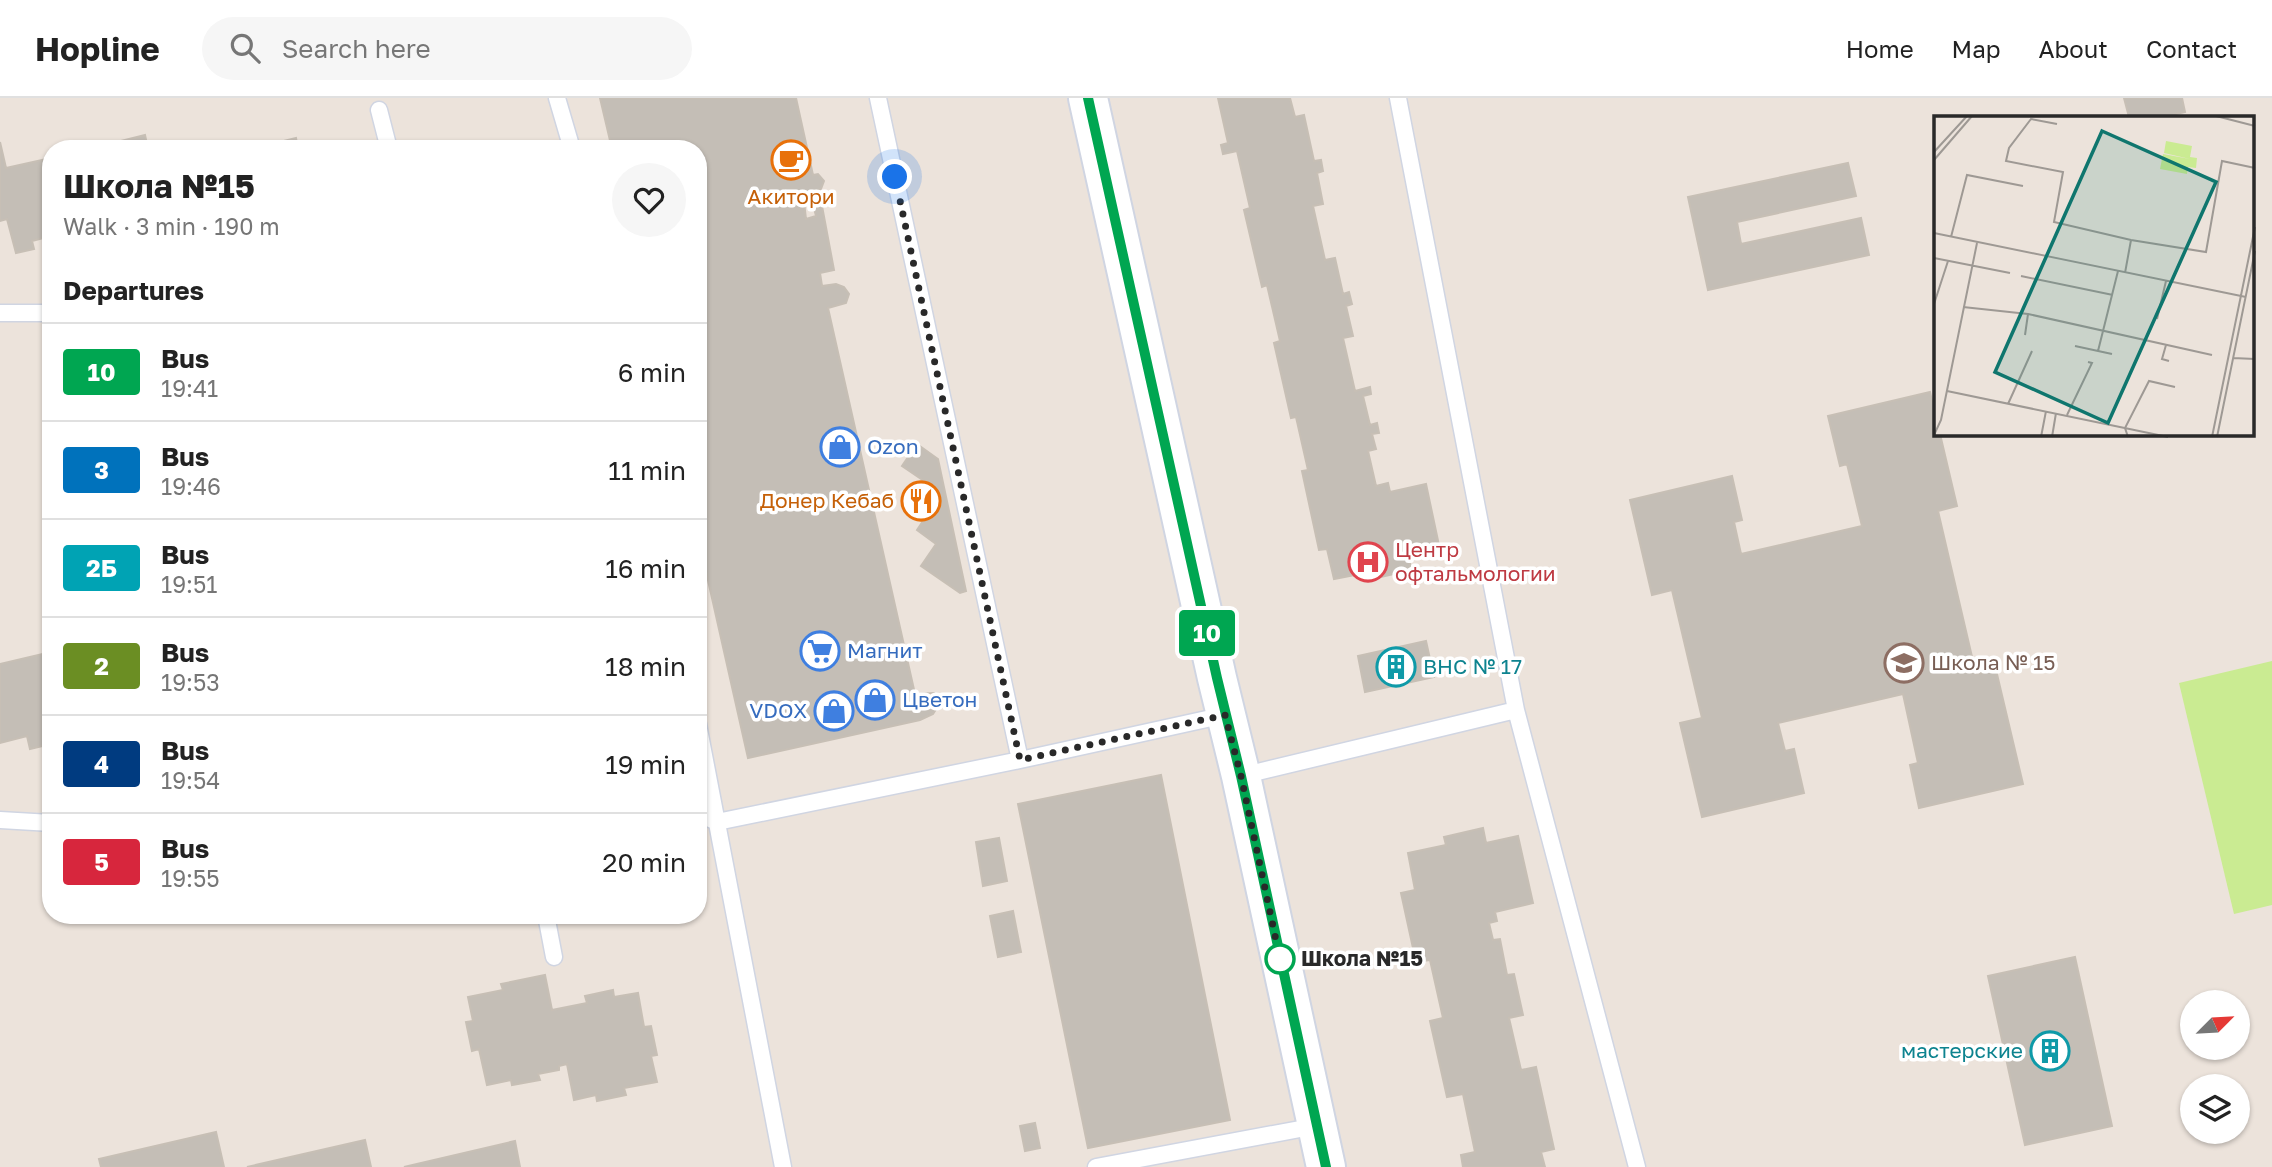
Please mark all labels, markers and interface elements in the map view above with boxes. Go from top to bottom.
search box [202,17,692,80]
text: Hopline [35,29,160,68]
icon: search [226,29,264,67]
text: Search here [282,33,431,64]
text: Home [1846,34,1914,63]
text: Map [1952,34,2001,63]
text: About [2039,34,2108,63]
text: Contact [2146,34,2237,63]
inset map [1934,116,2254,436]
cafe icon: Акитори [770,139,812,181]
your location [877,159,912,194]
button: heart [612,163,686,237]
text: Школа №15 [63,166,255,205]
place label: Акитори [747,183,835,209]
text: Walk · 3 min · 190 m [63,212,280,240]
text: Departures [63,275,204,306]
text: Bus [161,343,209,374]
text: 10 [88,357,115,386]
text: 6 min [618,357,686,388]
text: 19:41 [161,374,218,402]
shop icon: Ozon [819,426,861,468]
place label: Ozon [867,433,919,459]
text: Bus [161,441,209,472]
text: 3 [94,455,109,484]
text: 11 min [608,455,686,486]
text: 19:46 [161,472,221,500]
restaurant icon: Донер Кебаб [900,480,942,522]
place label: Донер Кебаб [760,487,894,513]
place label: Центр офтальмологии [1395,536,1556,586]
text: Bus [161,539,209,570]
hospital icon: Центр офтальмологии [1347,541,1389,583]
text: 2Б [86,553,117,582]
text: 16 min [605,553,686,584]
text: 19:51 [161,570,217,598]
line badge: 10 [1176,610,1238,656]
text: 10 [1193,618,1221,647]
supermarket icon: Магнит [799,630,841,672]
text: Bus [161,637,209,668]
place label: Магнит [847,637,923,663]
school or university icon: Школа № 15 [1883,642,1925,684]
building icon: ВНС № 17 [1375,646,1417,688]
place label: Школа № 15 [1931,649,2055,675]
text: 2 [94,651,109,680]
text: 18 min [605,651,686,682]
place label: ВНС № 17 [1423,653,1522,679]
text: 19:53 [161,668,220,696]
shop icon: Цветон [854,679,896,721]
place label: Цветон [902,686,977,712]
shop icon: VDOX [813,690,855,732]
place label: VDOX [749,697,807,723]
text: Bus [161,735,209,766]
text: 4 [94,749,109,778]
text: 19 min [605,749,686,780]
text: 19:54 [161,766,220,794]
text: Bus [161,833,209,864]
text: 5 [94,847,109,876]
text: 20 min [602,847,686,878]
text: 19:55 [161,864,220,892]
marker: Школа №15 [1265,944,1295,974]
place label: Школа №15 [1301,945,1423,971]
north arrow [2180,990,2250,1060]
map controls [2180,990,2250,1144]
building icon: мастерские [2029,1030,2071,1072]
place label: мастерские [1901,1037,2023,1063]
button: layers [2180,1074,2250,1144]

